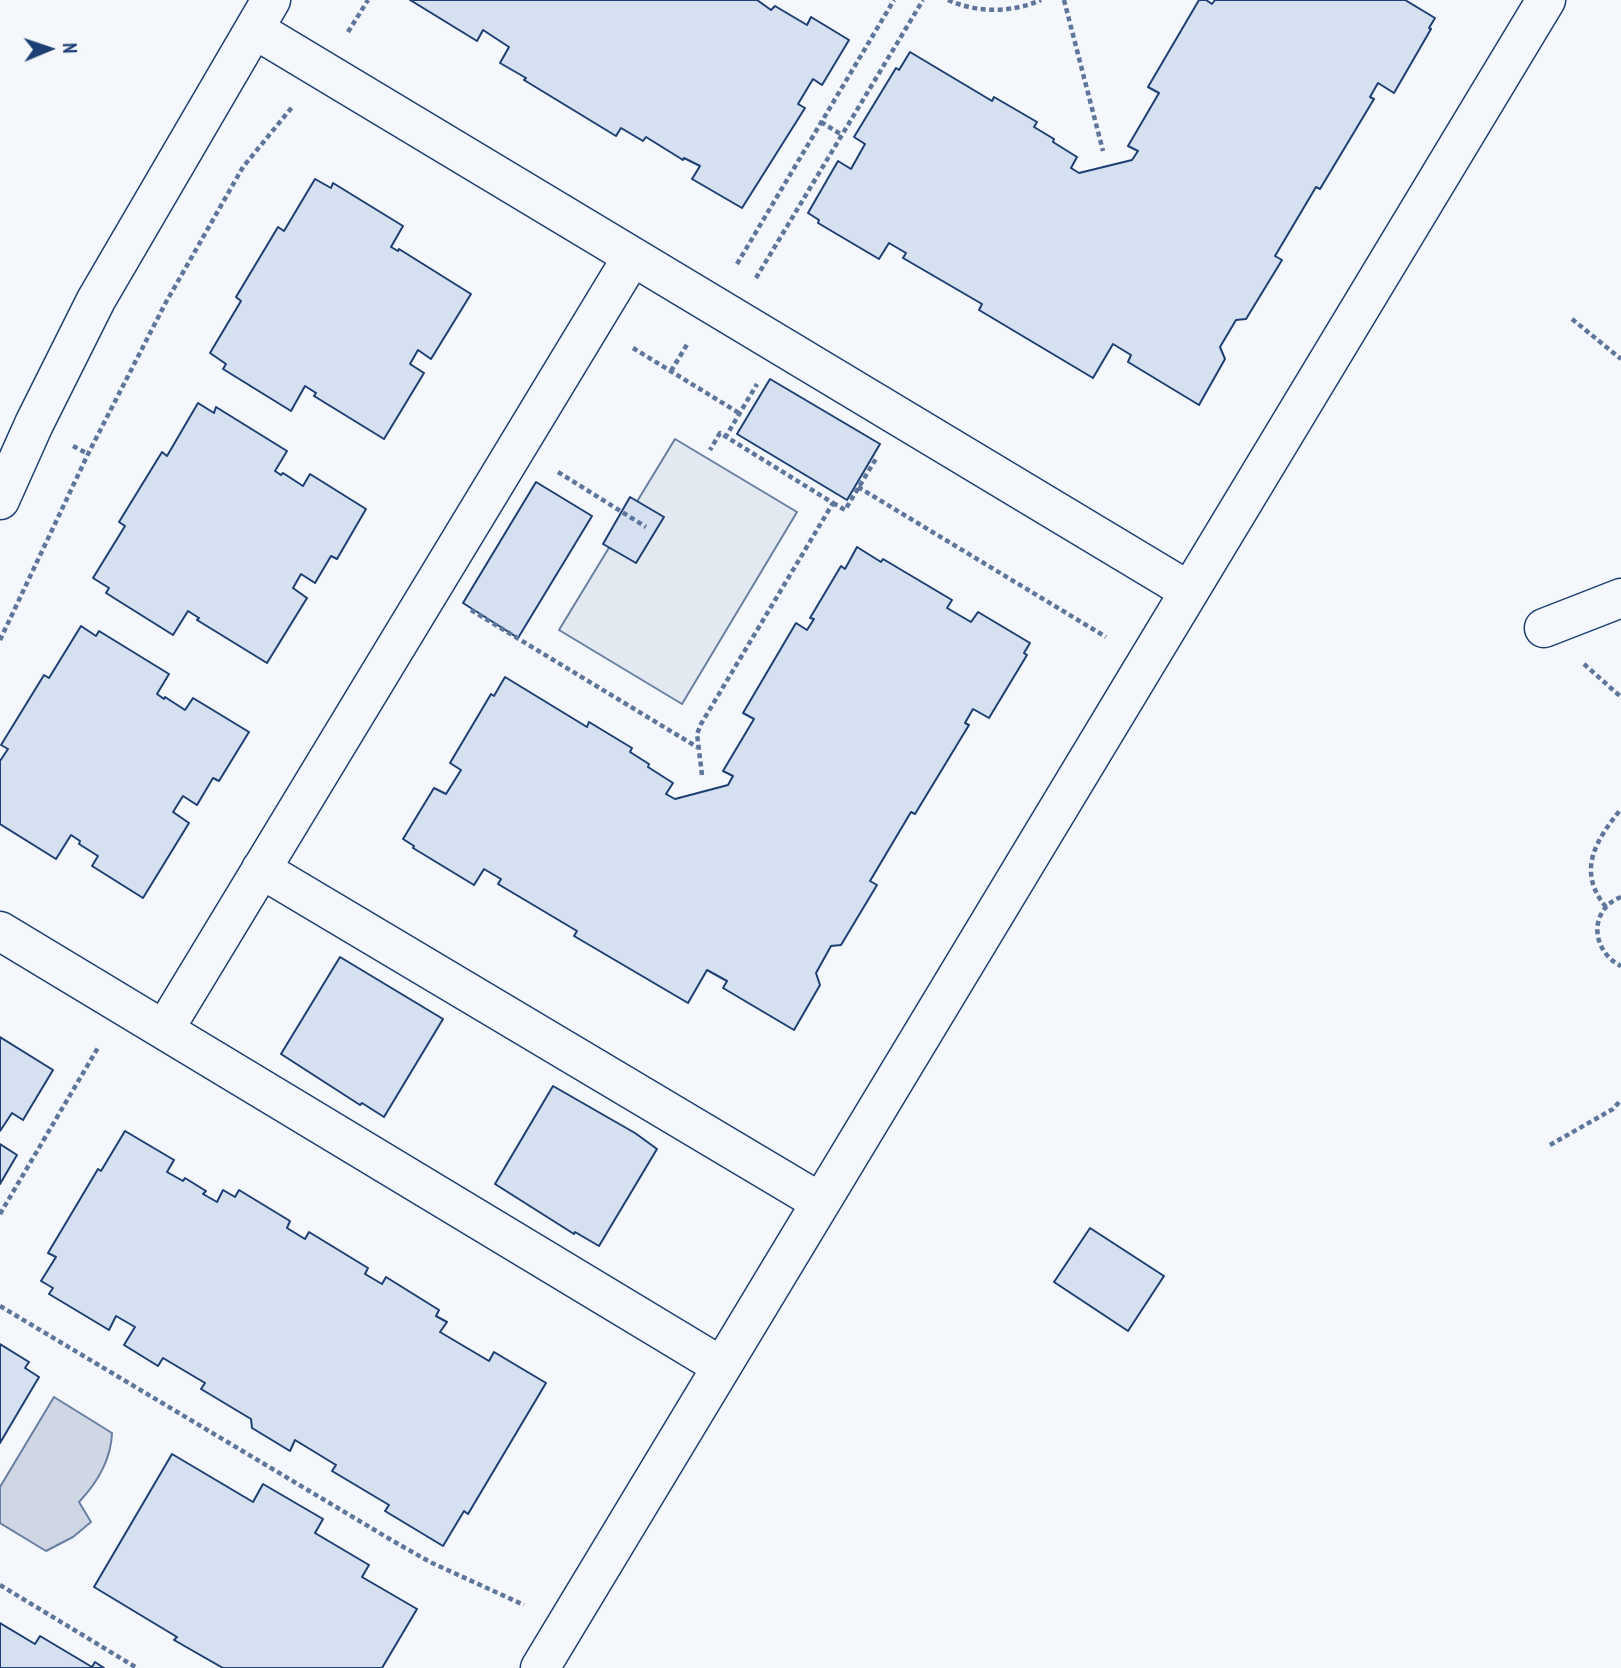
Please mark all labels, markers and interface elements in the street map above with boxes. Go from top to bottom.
north arrow [14,14,84,84]
text: N [58,43,82,54]

